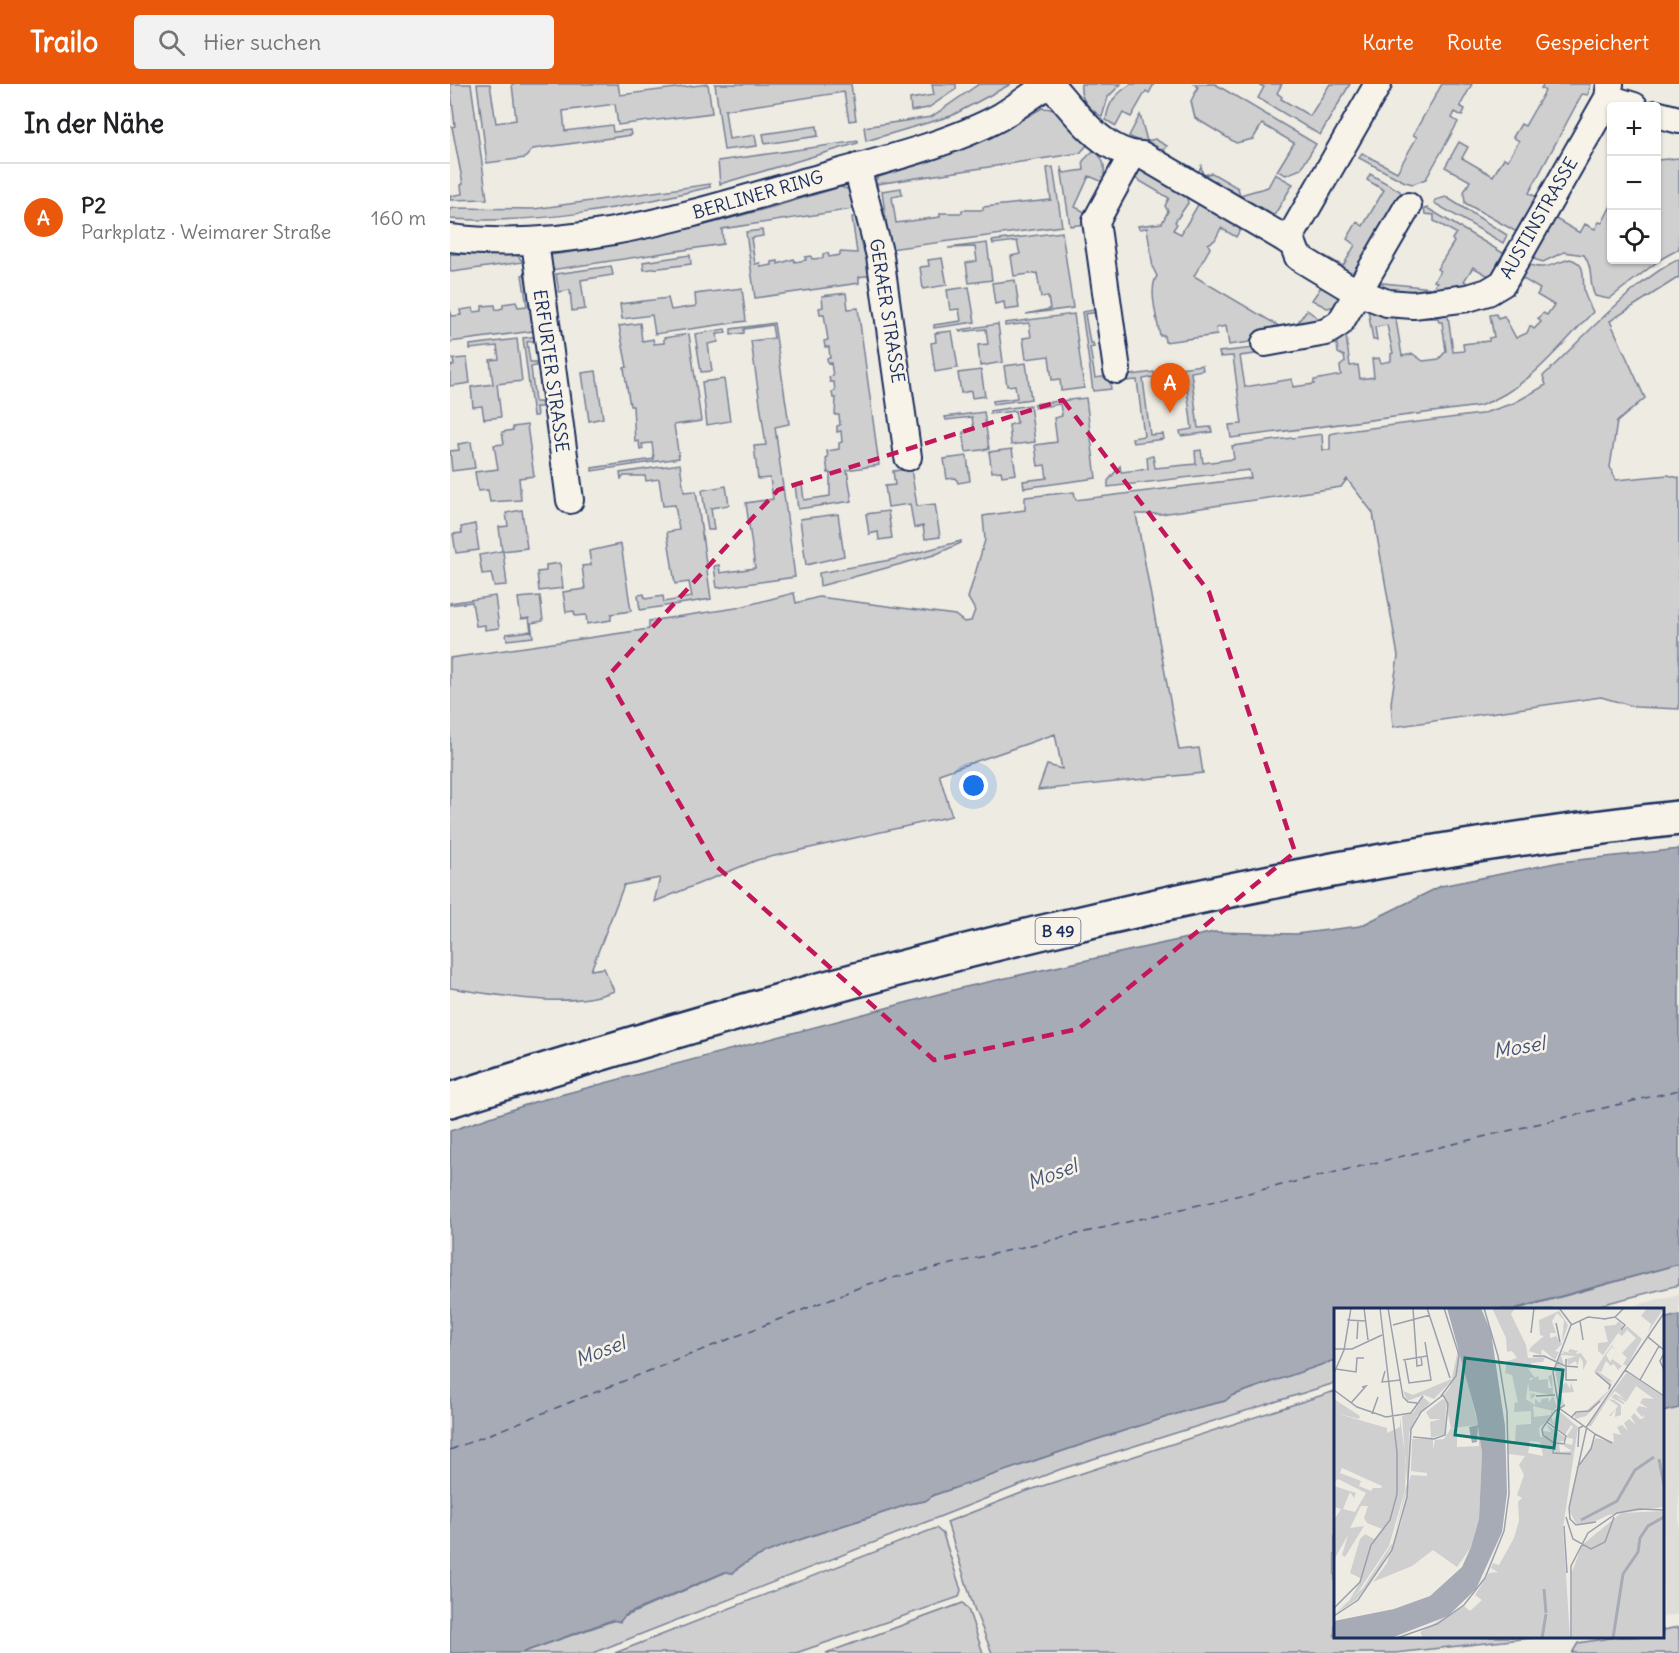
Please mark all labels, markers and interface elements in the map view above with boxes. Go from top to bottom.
search box [134,15,554,69]
text: Trailo [30,24,98,60]
icon: search [155,26,188,59]
text: Hier suchen [203,28,321,56]
text: Karte [1362,29,1414,56]
text: Route [1447,29,1502,56]
text: Gespeichert [1535,29,1649,56]
map controls [1607,102,1661,264]
button: + [1607,102,1661,156]
text: In der Nähe [24,107,164,140]
street label: AUSTINSTRASSE [1494,153,1583,283]
button: − [1607,156,1661,210]
street label: BERLINER RING [690,165,826,224]
text: P2 [81,191,106,219]
text: A [37,205,50,230]
text: 160 m [371,205,426,230]
button: locate [1607,210,1661,264]
text: Parkplatz · Weimarer Straße [81,219,331,244]
street label: GERAER STRASSE [865,237,910,385]
street label: ERFURTER STRASSE [529,288,574,454]
pin: A [1150,364,1190,413]
your location [959,771,988,800]
road number: B 49 [1036,918,1080,944]
water label: Mosel [1491,1030,1549,1063]
water label: Mosel [1023,1152,1083,1194]
inset map [1334,1308,1664,1638]
water label: Mosel [571,1329,631,1371]

